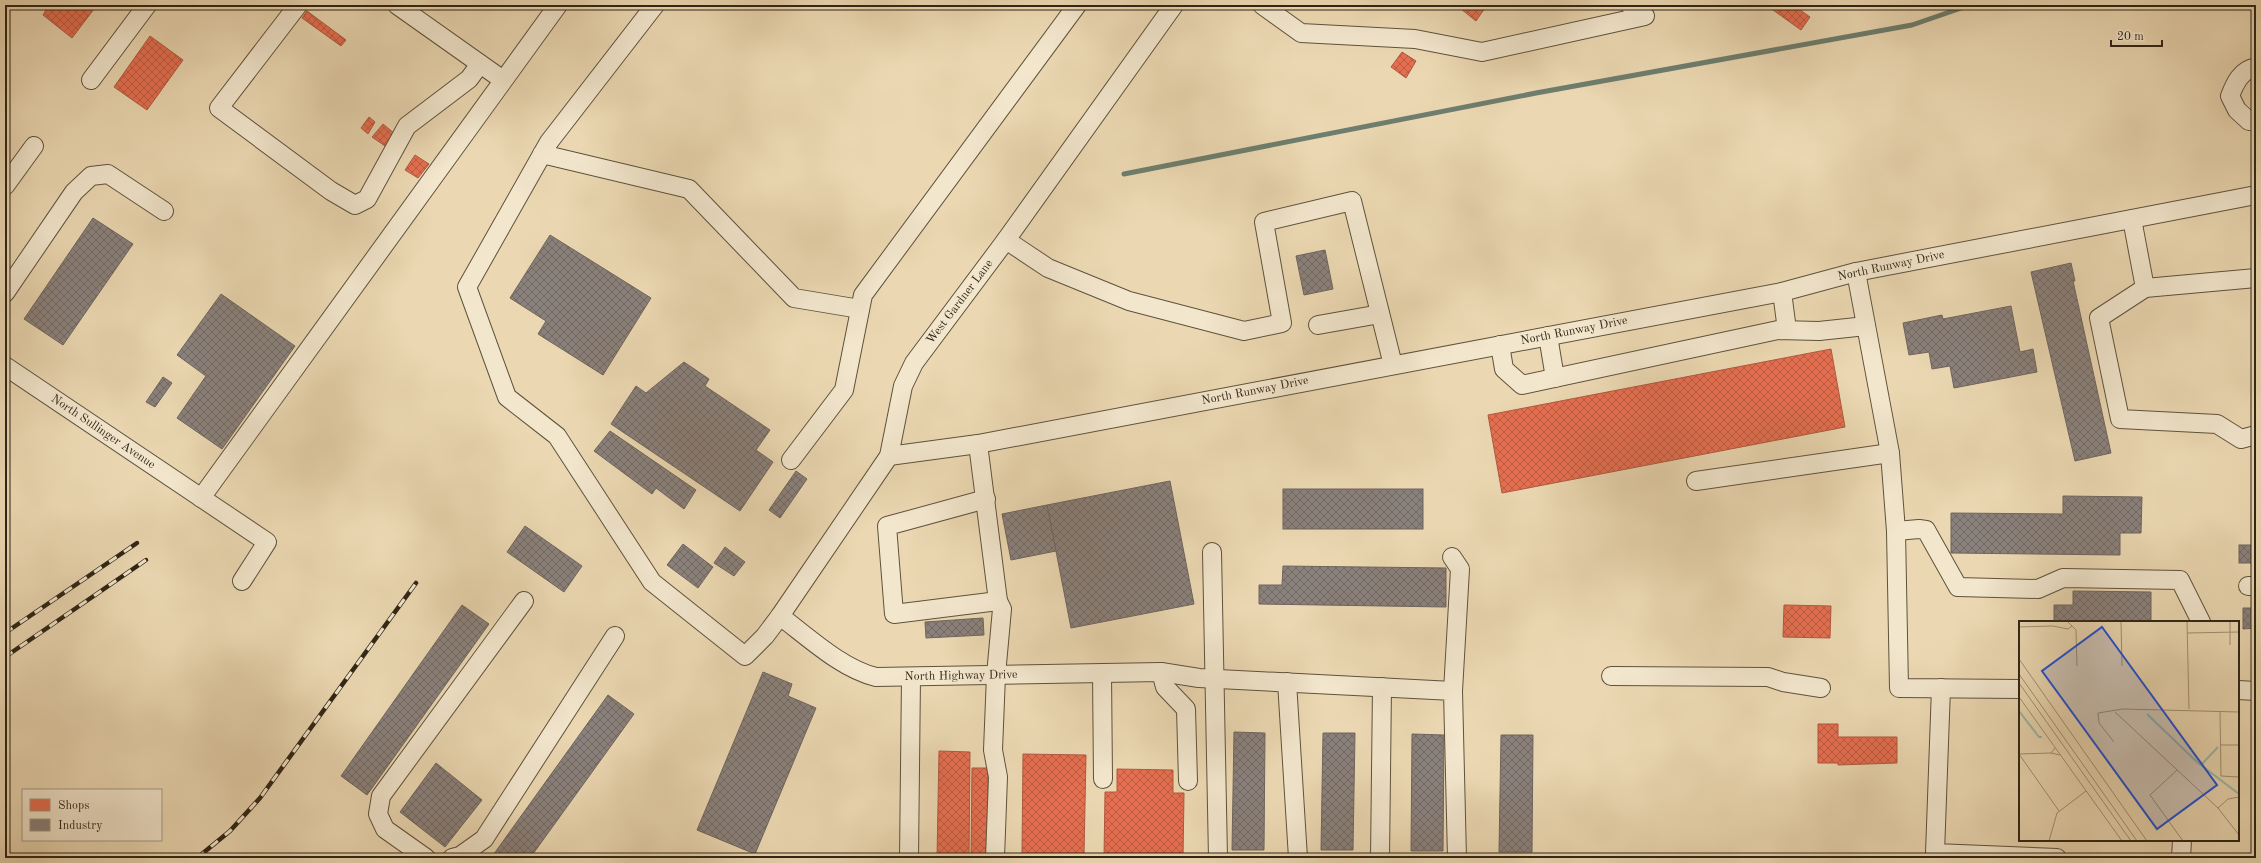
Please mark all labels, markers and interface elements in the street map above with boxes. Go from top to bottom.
scale bar [2111,22,2162,48]
text: 20 m [2117,31,2144,43]
street label: North Runway Drive [1836,249,1946,283]
street label: West Gardner Lane [925,257,996,346]
street label: North Runway Drive [1519,315,1629,347]
street label: North Runway Drive [1200,375,1310,407]
street label: North Sullinger Avenue [49,393,158,472]
inset map [2019,621,2239,841]
street label: North Highway Drive [904,669,1018,683]
legend [22,789,162,841]
text: Shops [58,800,89,812]
text: Industry [58,820,103,832]

